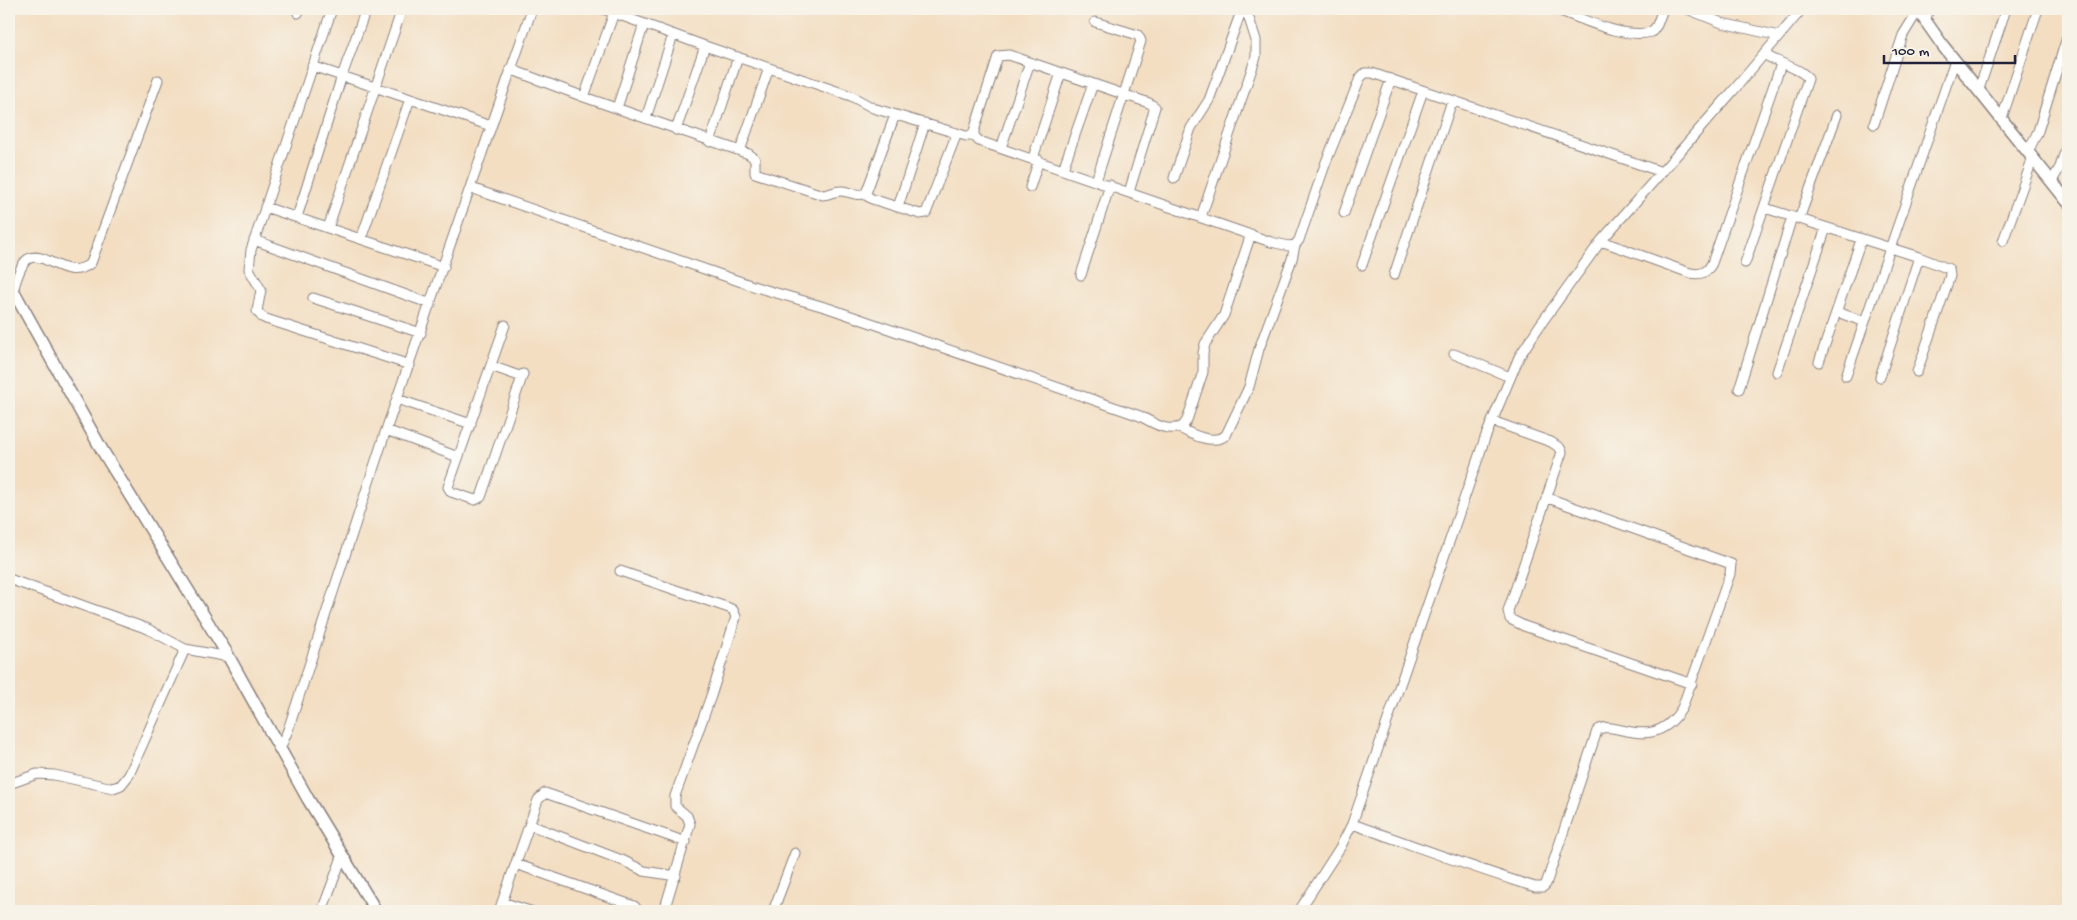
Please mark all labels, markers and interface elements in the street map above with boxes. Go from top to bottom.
scale bar [1884,32,2016,64]
text: 100 m [1891,43,1930,61]

